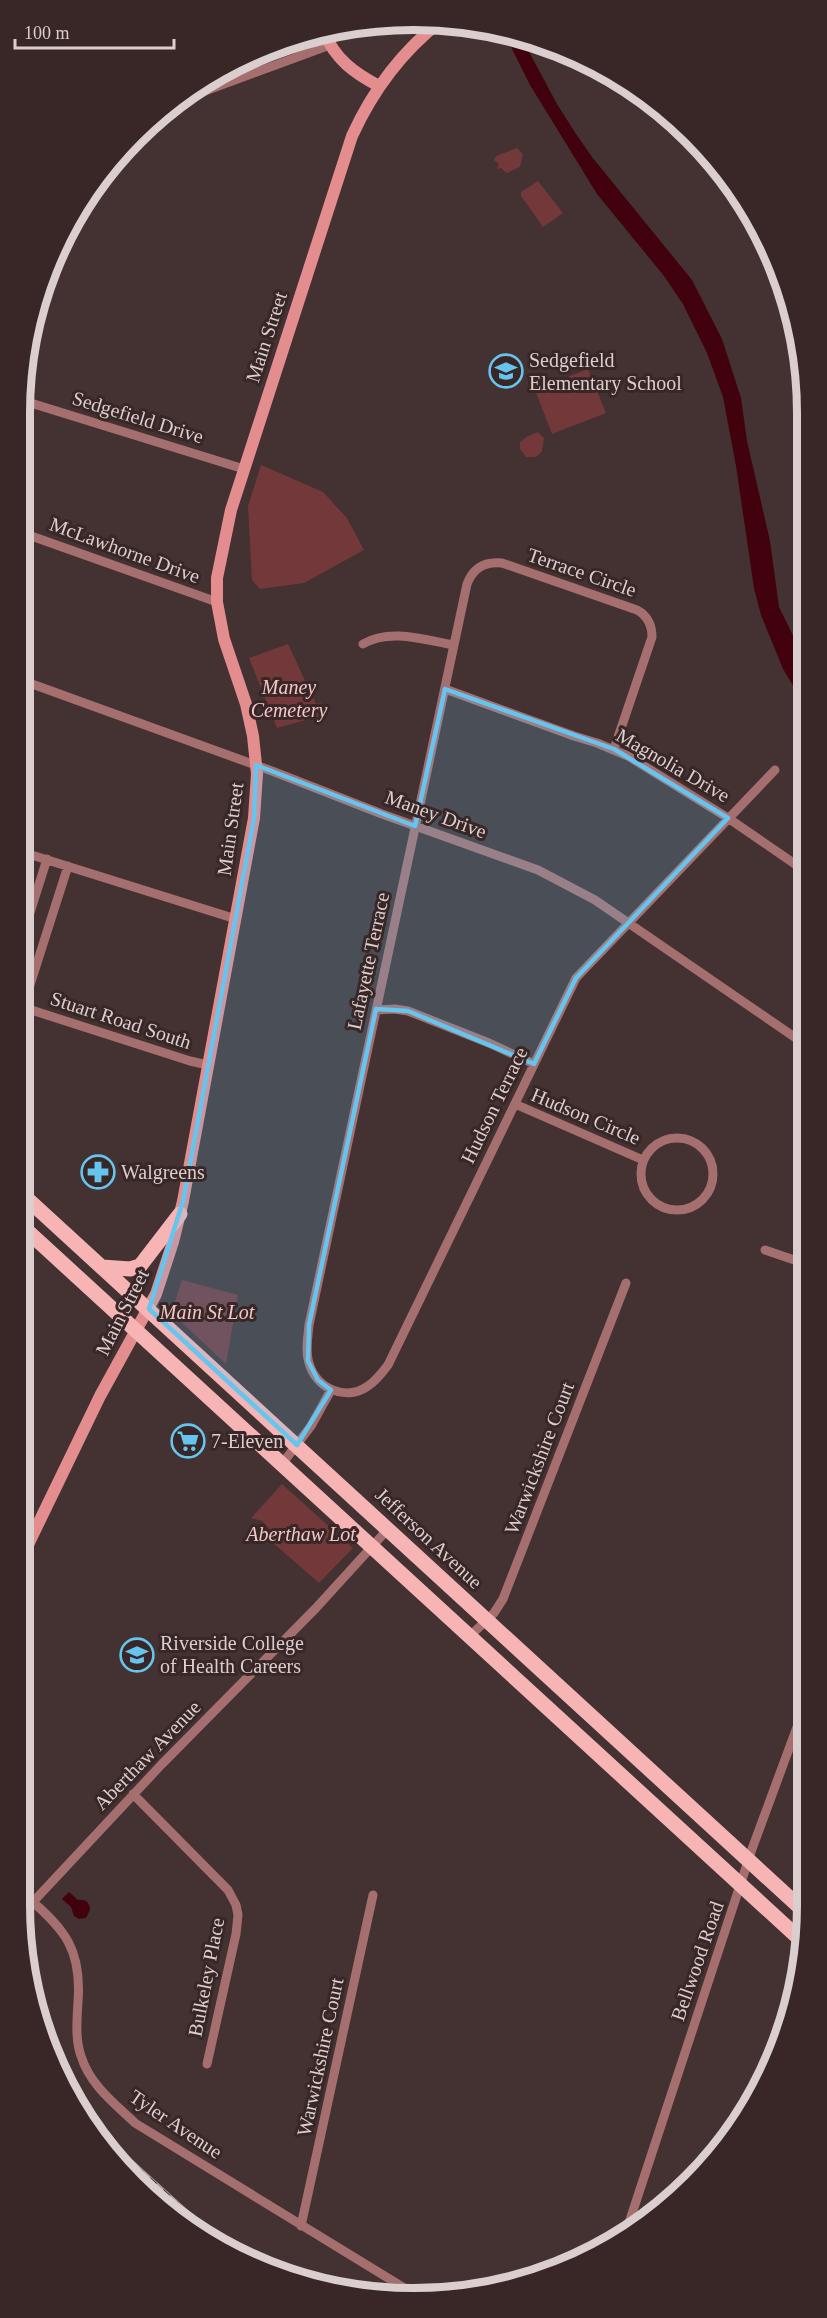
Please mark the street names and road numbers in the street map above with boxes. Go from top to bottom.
street label: Main Street [241,289,291,385]
street label: Sedgefield Drive [69,387,206,448]
street label: McLawhorne Drive [47,513,203,587]
street label: Terrace Circle [525,543,639,601]
street label: Magnolia Drive [612,724,734,807]
street label: Main Street [213,781,247,877]
street label: Maney Drive [382,786,490,843]
street label: Lafayette Terrace [343,890,394,1032]
street label: Stuart Road South [48,987,194,1053]
street label: Hudson Terrace [456,1043,532,1167]
street label: Hudson Circle [528,1083,644,1149]
street label: Main Street [91,1265,153,1359]
street label: Warwickshire Court [500,1378,578,1537]
street label: Jefferson Avenue [371,1483,487,1593]
street label: Aberthaw Avenue [89,1696,205,1814]
street label: Bellwood Road [666,1898,728,2024]
street label: Bulkeley Place [184,1916,229,2038]
street label: Warwickshire Court [292,1975,348,2138]
street label: Tyler Avenue [125,2085,226,2164]

